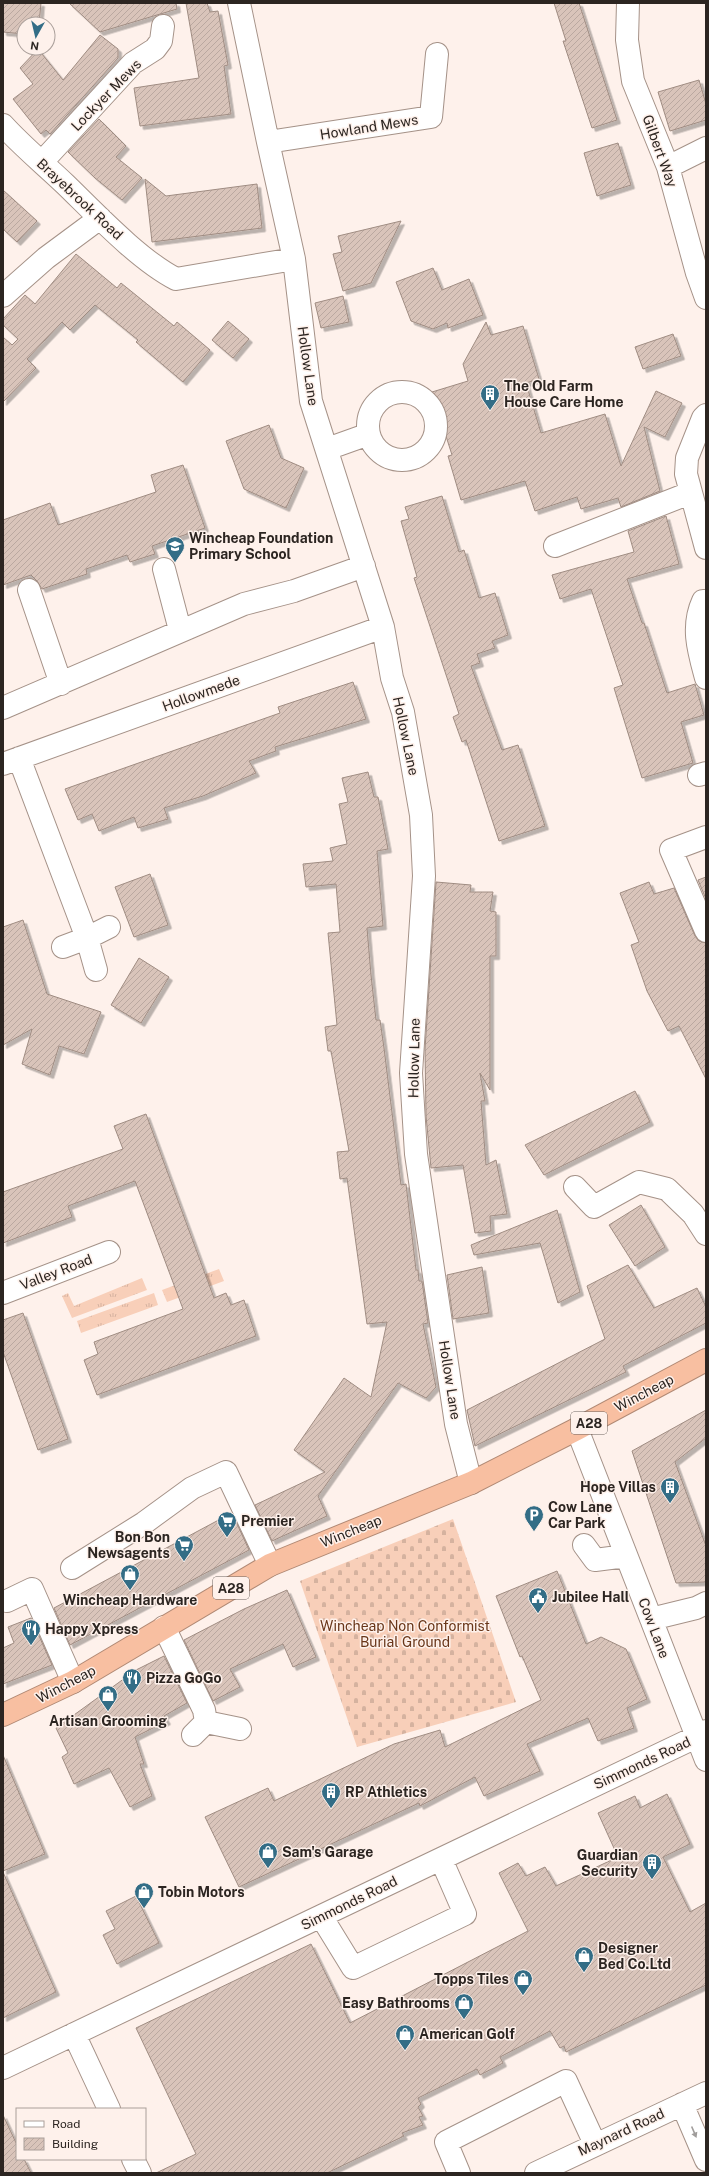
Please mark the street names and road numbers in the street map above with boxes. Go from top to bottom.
street label: Lockyer Mews [68,56,144,134]
street label: Howland Mews [319,111,419,143]
street label: Gilbert Way [640,113,681,190]
street label: Brayebrook Road [34,155,126,243]
street label: Hollow Lane [294,325,322,407]
street label: Hollowmede [160,672,242,714]
street label: Hollow Lane [390,695,422,777]
street label: Hollow Lane [405,1018,423,1098]
street label: Valley Road [18,1251,94,1293]
street label: Hollow Lane [436,1339,464,1421]
street label: Wincheap [612,1371,676,1415]
road number: A28 [571,1412,607,1434]
street label: Wincheap [318,1512,384,1550]
road number: A28 [213,1577,249,1599]
street label: Cow Lane [635,1596,673,1660]
street label: Wincheap [34,1662,98,1706]
street label: Simmonds Road [591,1734,693,1792]
street label: Simmonds Road [298,1873,400,1933]
street label: Maynard Road [575,2105,667,2159]

